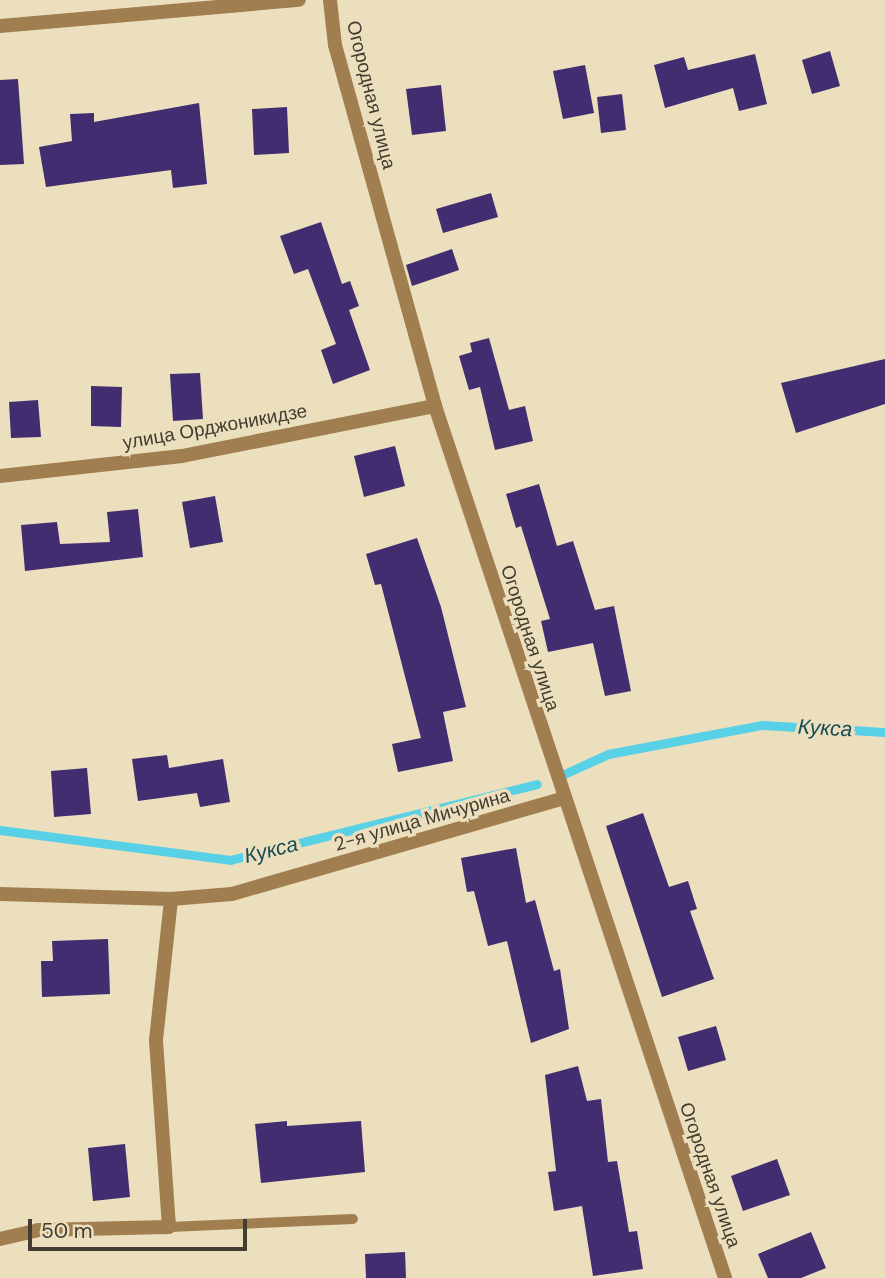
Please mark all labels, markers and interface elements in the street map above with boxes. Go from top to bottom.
street label: Огородная улица [342,18,400,172]
street label: улица Орджоникидзе [121,400,309,454]
street label: Огородная улица [496,562,564,714]
water label: Кукса [797,714,853,742]
street label: 2-я улица Мичурина [332,784,512,856]
water label: Кукса [242,831,300,869]
street label: Огородная улица [674,1099,746,1251]
scale bar [32,1204,250,1248]
text: 50 m [41,1217,92,1245]

